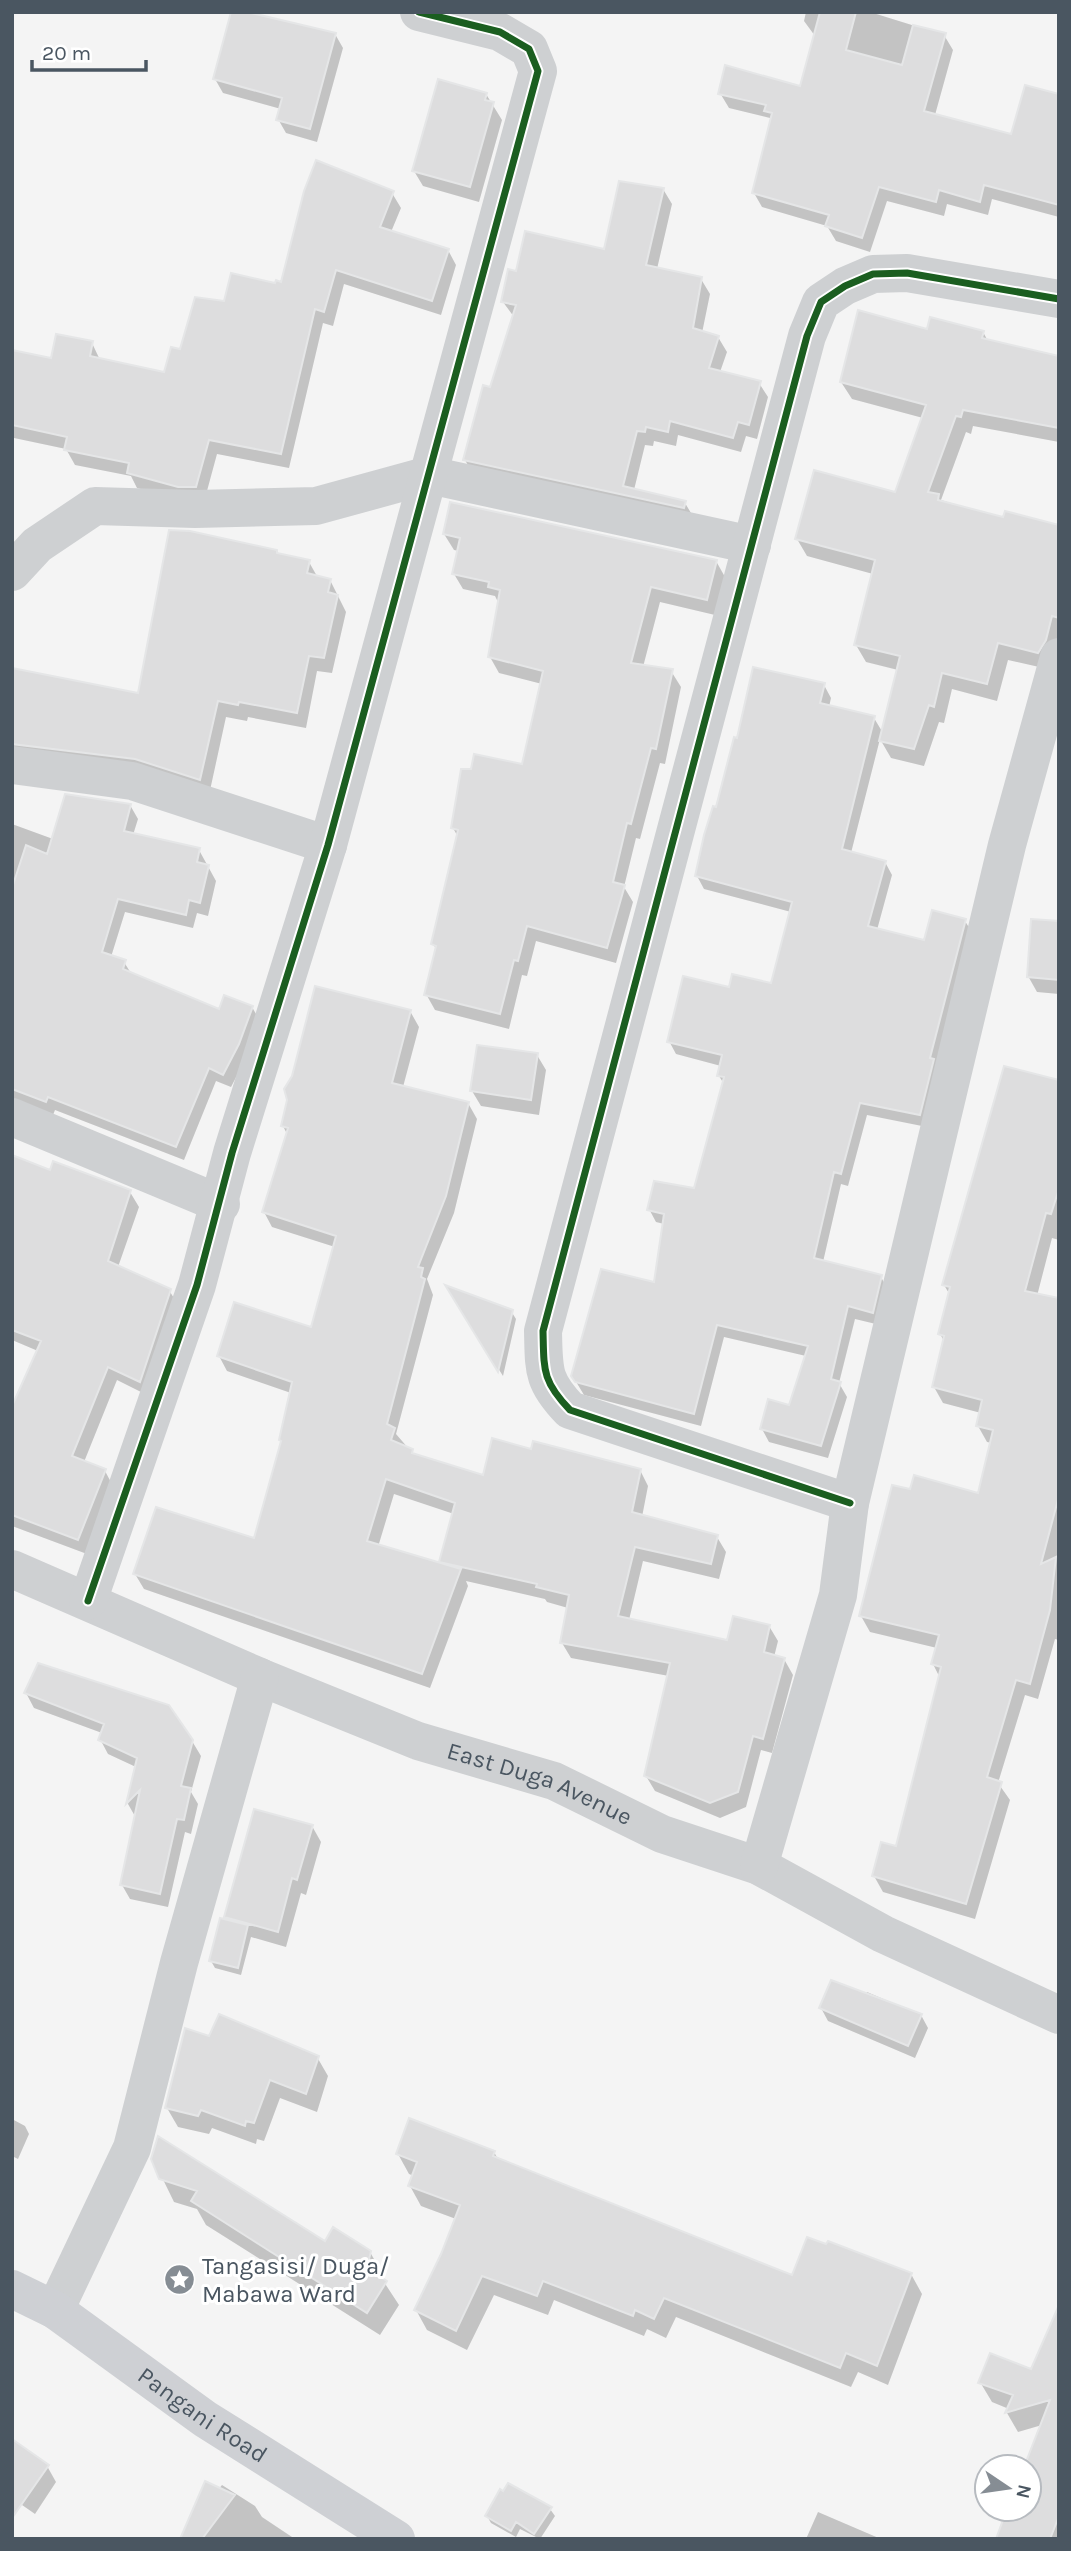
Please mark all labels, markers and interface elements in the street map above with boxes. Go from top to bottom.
scale bar [32,28,145,72]
text: 20 m [42,41,91,65]
street label: East Duga Avenue [444,1736,637,1831]
place label: Tangasisi/ Duga/ Mabawa Ward [202,2252,389,2308]
place icon: Tangasisi/ Duga/ Mabawa Ward [162,2263,196,2297]
street label: Pangani Road [132,2361,273,2469]
north arrow [973,2453,1043,2523]
text: N [1011,2482,1036,2501]

